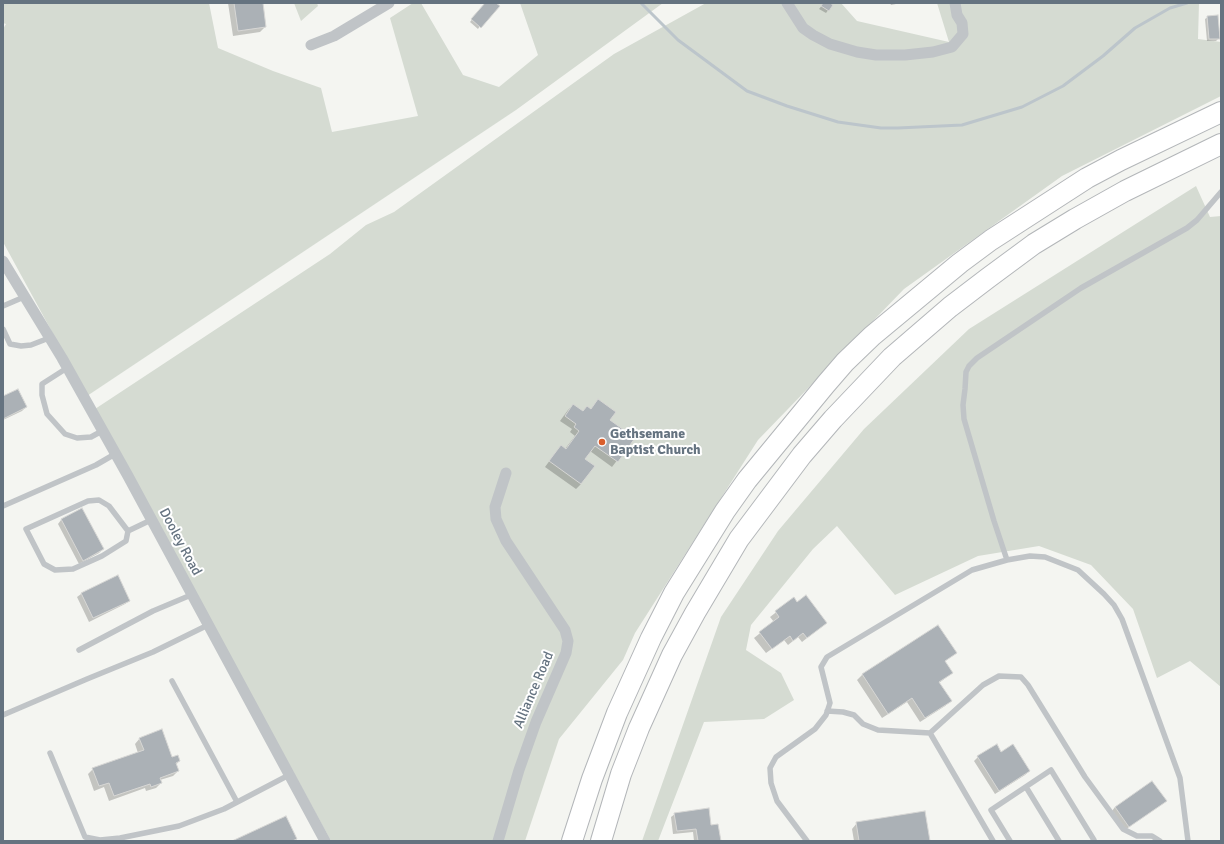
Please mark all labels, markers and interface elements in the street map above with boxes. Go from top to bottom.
place label: Gethsemane Baptist Church [610,426,701,458]
marker: Gethsemane Baptist Church [597,437,607,447]
street label: Dooley Road [155,505,205,579]
street label: Alliance Road [510,649,558,731]

